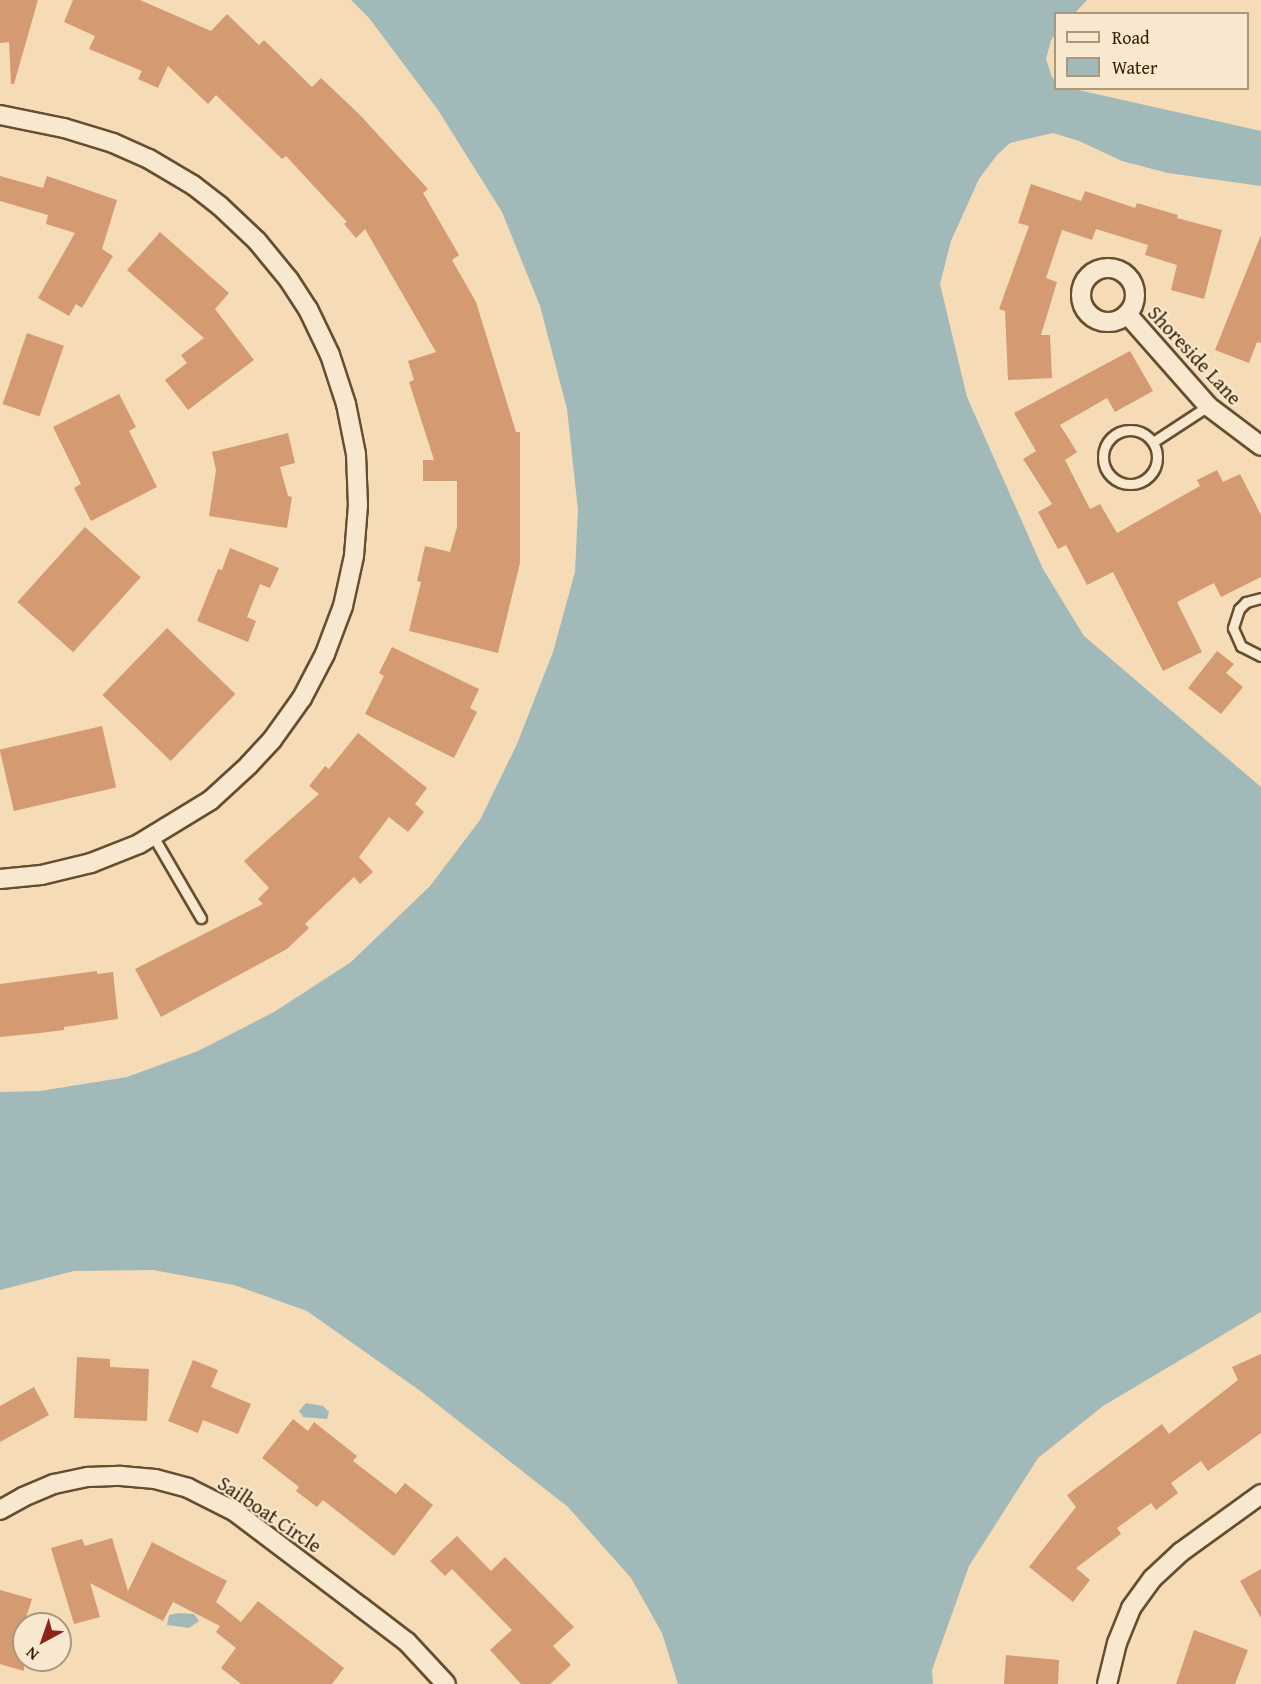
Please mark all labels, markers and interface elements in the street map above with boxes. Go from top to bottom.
legend [1054,12,1249,90]
text: Road [1112,24,1150,51]
text: Water [1112,54,1157,81]
street label: Shoreside Lane [1143,301,1247,409]
street label: Sailboat Circle [214,1471,326,1557]
north arrow [12,1612,72,1672]
text: N [20,1642,44,1667]

